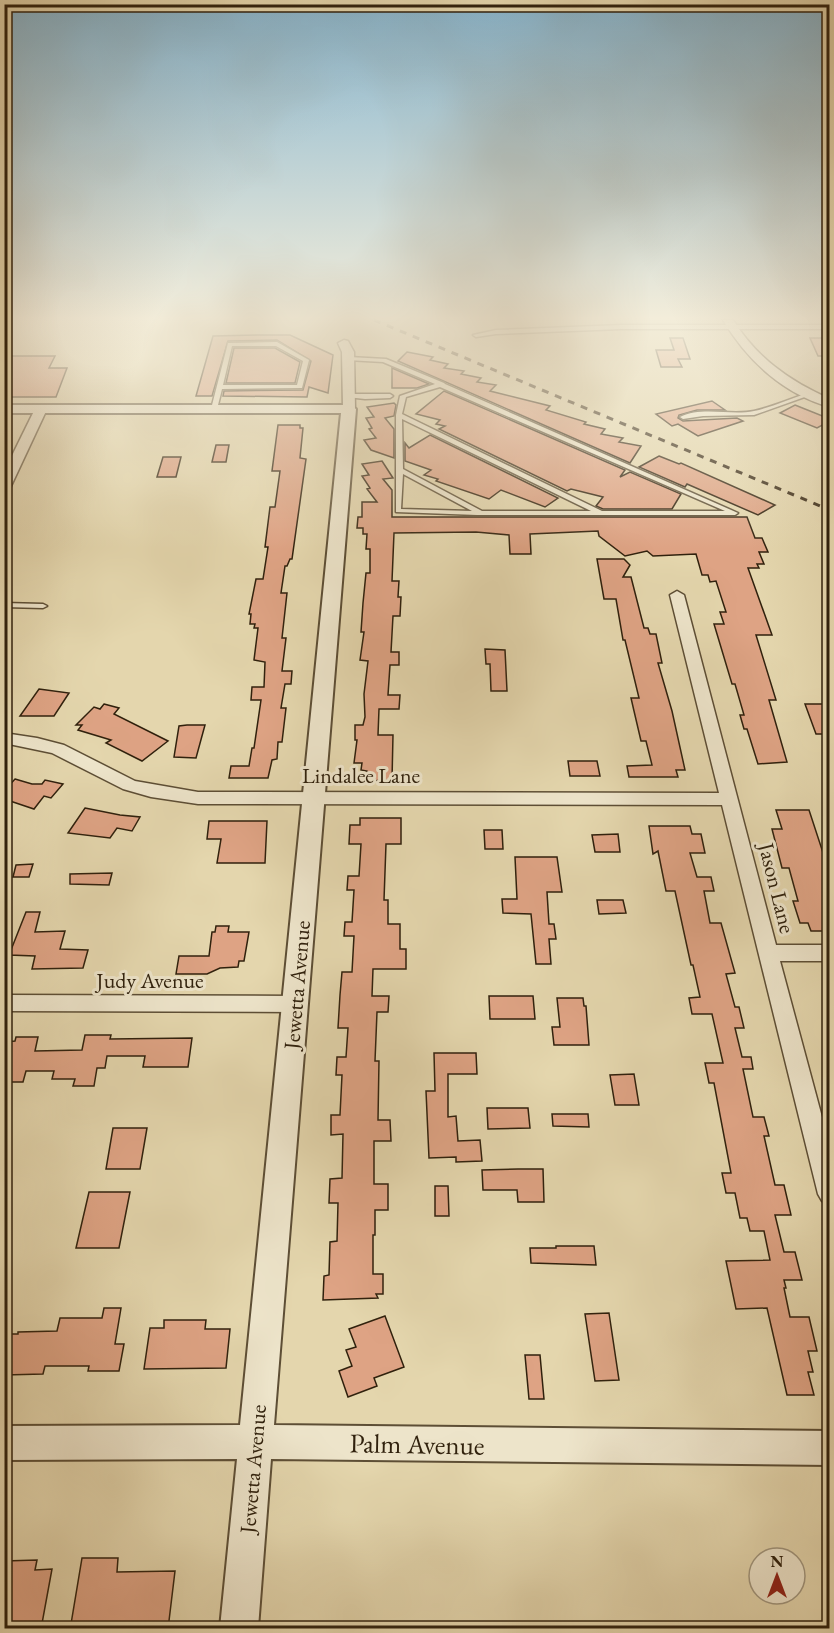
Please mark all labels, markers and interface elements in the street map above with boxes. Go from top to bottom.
street label: Lindalee Lane [302,761,421,790]
street label: Jason Lane [751,838,802,937]
street label: Jewetta Avenue [277,919,317,1053]
street label: Judy Avenue [94,966,204,995]
street label: Jewetta Avenue [233,1403,273,1537]
street label: Palm Avenue [349,1425,485,1463]
north arrow [747,1546,807,1606]
text: N [771,1551,784,1572]

